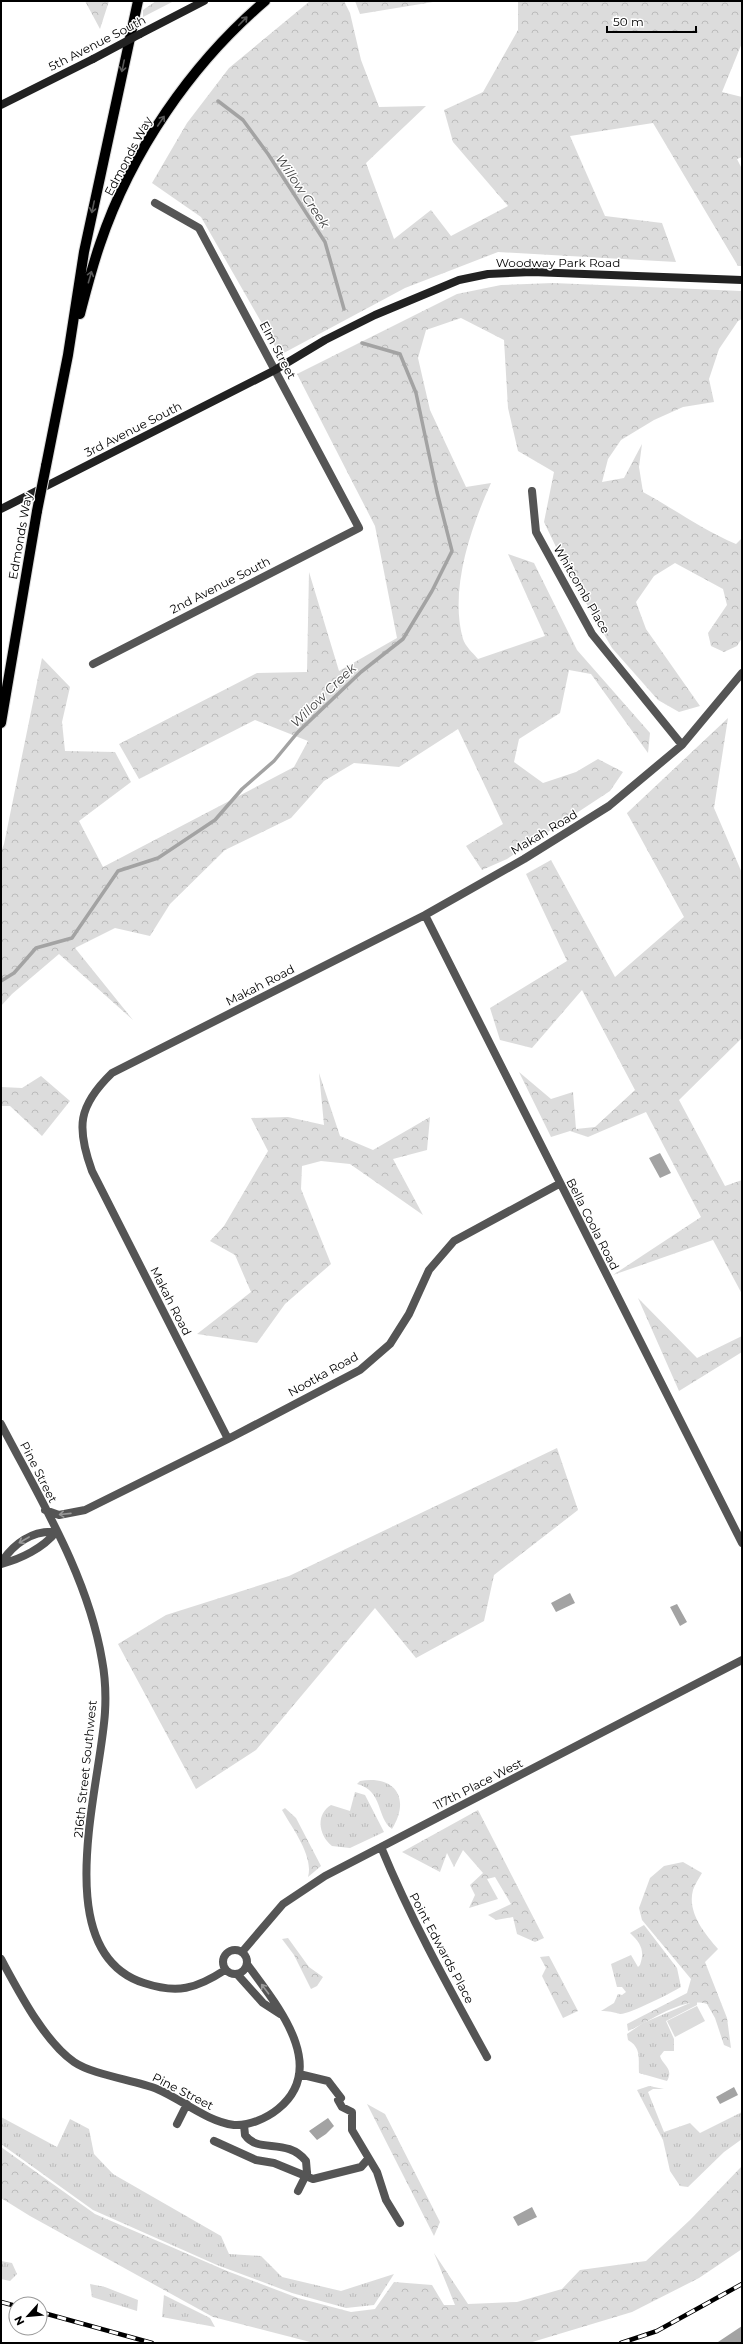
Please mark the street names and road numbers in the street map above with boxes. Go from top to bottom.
street label: 5th Avenue South [46,12,148,74]
street label: Edmonds Way [101,113,155,198]
street label: Woodway Park Road [496,255,620,270]
street label: Elm Street [256,318,300,382]
street label: 3rd Avenue South [82,398,184,460]
street label: Edmonds Way [5,491,35,580]
street label: Whitcomb Place [551,542,613,636]
street label: 2nd Avenue South [167,553,273,617]
street label: Makah Road [508,806,580,858]
street label: Makah Road [223,961,297,1009]
street label: Bella Coola Road [563,1176,623,1272]
street label: Makah Road [147,1264,195,1338]
street label: Nootka Road [285,1348,361,1400]
street label: Pine Street [17,1439,61,1505]
street label: 216th Street Southwest [70,1699,100,1838]
street label: 117th Place West [431,1755,525,1813]
street label: Point Edwards Place [406,1890,478,2006]
street label: Pine Street [150,2069,216,2113]

